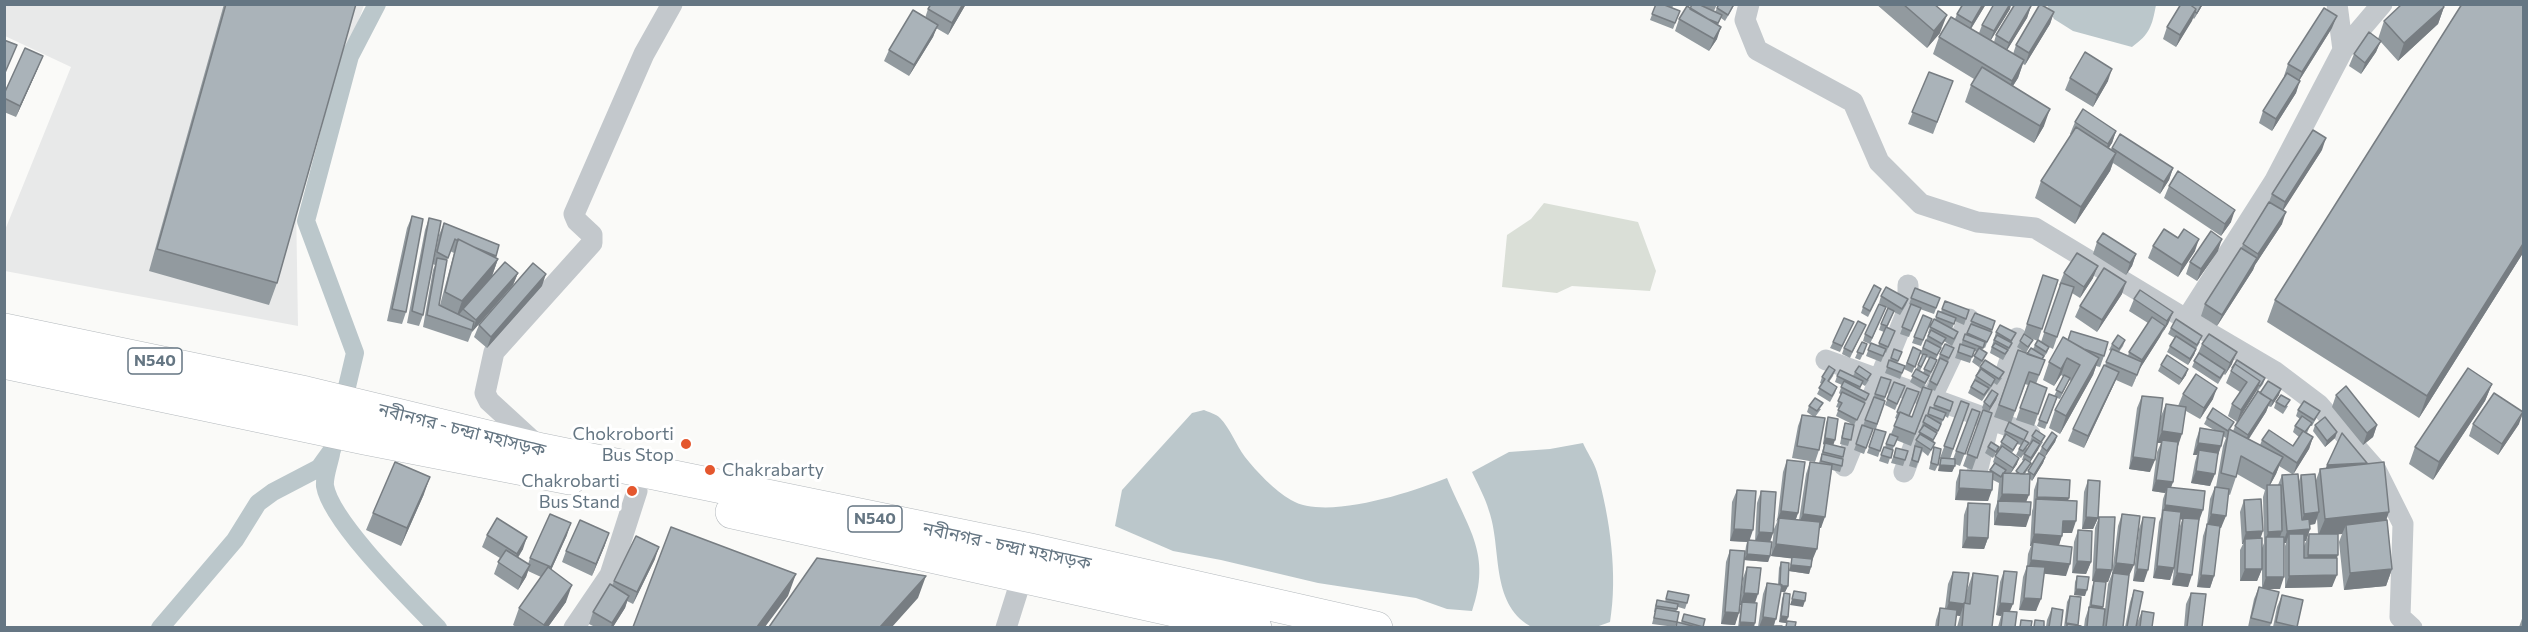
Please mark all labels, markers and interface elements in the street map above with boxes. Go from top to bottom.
road number: N540 [128,348,182,374]
street label: নবীনগর - চন্দ্রা মহাসড়ক [376,399,548,461]
place label: Chokroborti Bus Stop [573,423,674,466]
marker: Chokroborti Bus Stop [679,437,693,451]
place label: Chakrabarty [722,459,824,481]
marker: Chakrabarty [703,463,717,477]
place label: Chakrobarti Bus Stand [521,470,620,512]
marker: Chakrobarti Bus Stand [625,484,639,498]
road number: N540 [848,506,902,532]
street label: নবীনগর - চন্দ্রা মহাসড়ক [921,518,1093,574]

